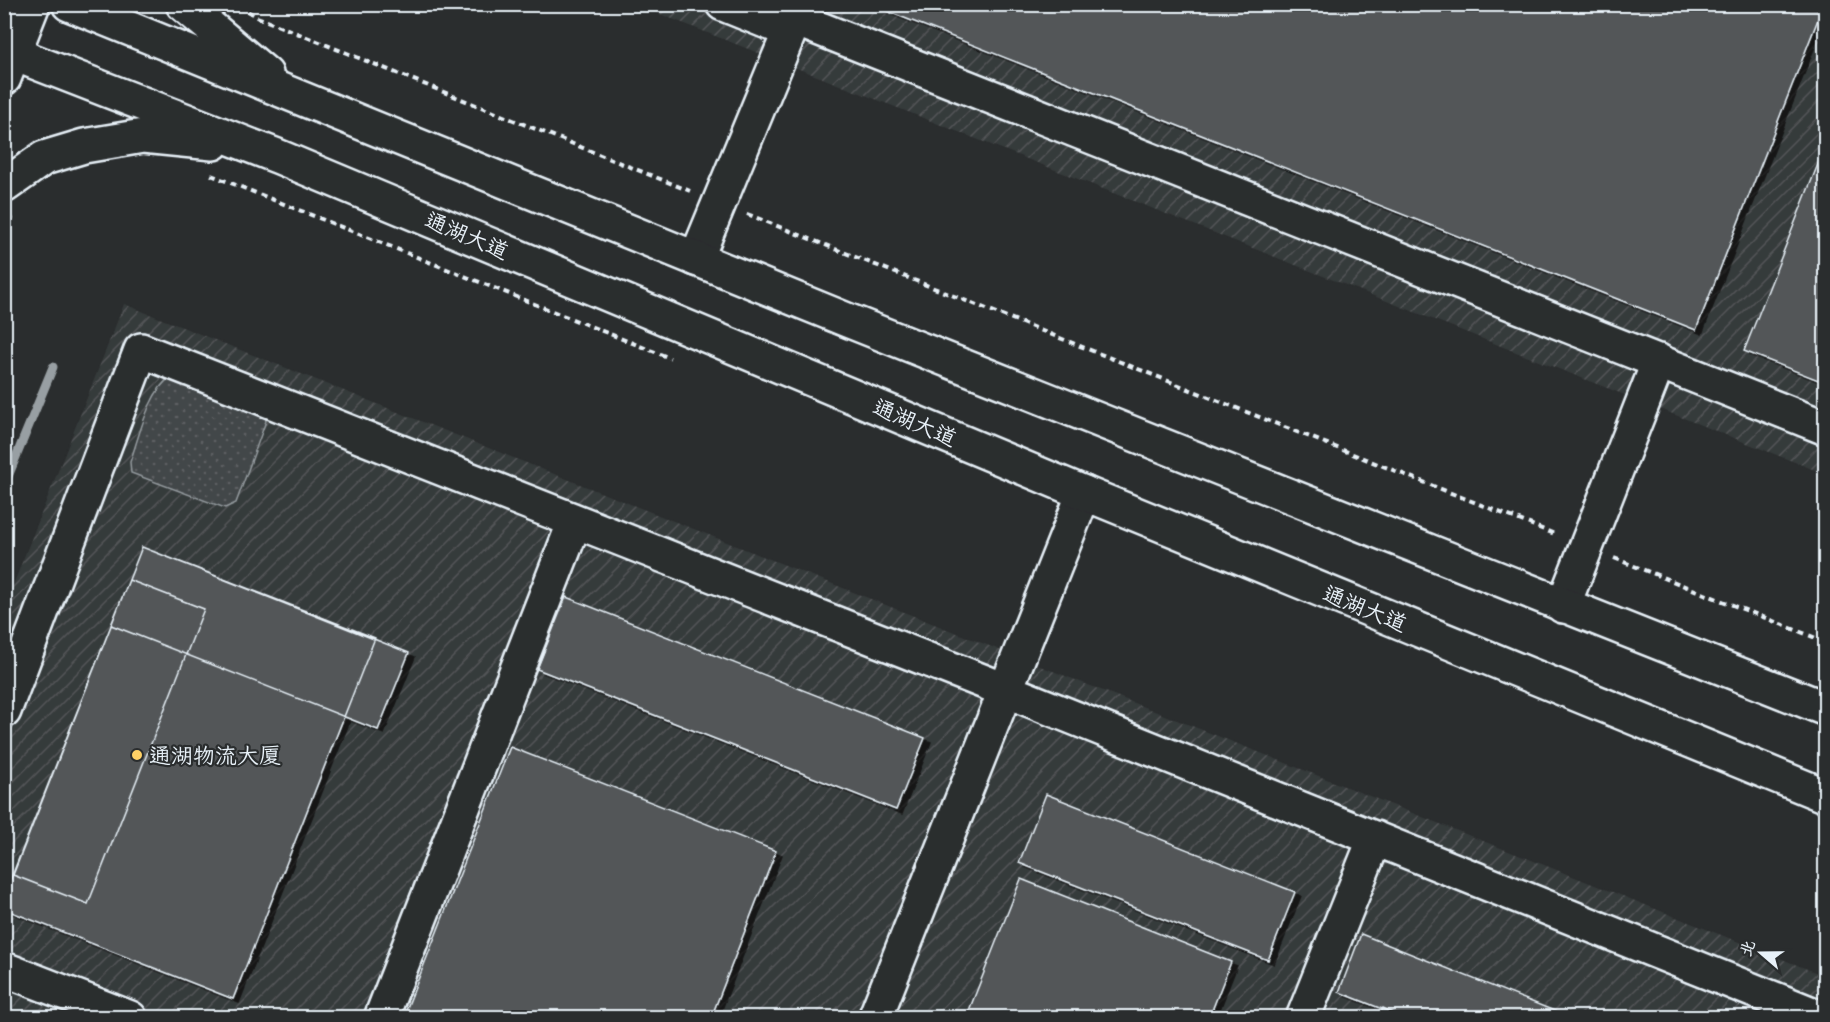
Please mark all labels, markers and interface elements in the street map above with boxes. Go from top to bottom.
street label: 通湖大道 [419,207,512,270]
street label: 通湖大道 [867,394,960,457]
street label: 通湖大道 [1317,580,1410,642]
place label: 通湖物流大厦 [149,743,281,774]
marker: 通湖物流大厦 [130,748,144,762]
north arrow [1731,923,1791,983]
text: 北 [1736,937,1763,960]

